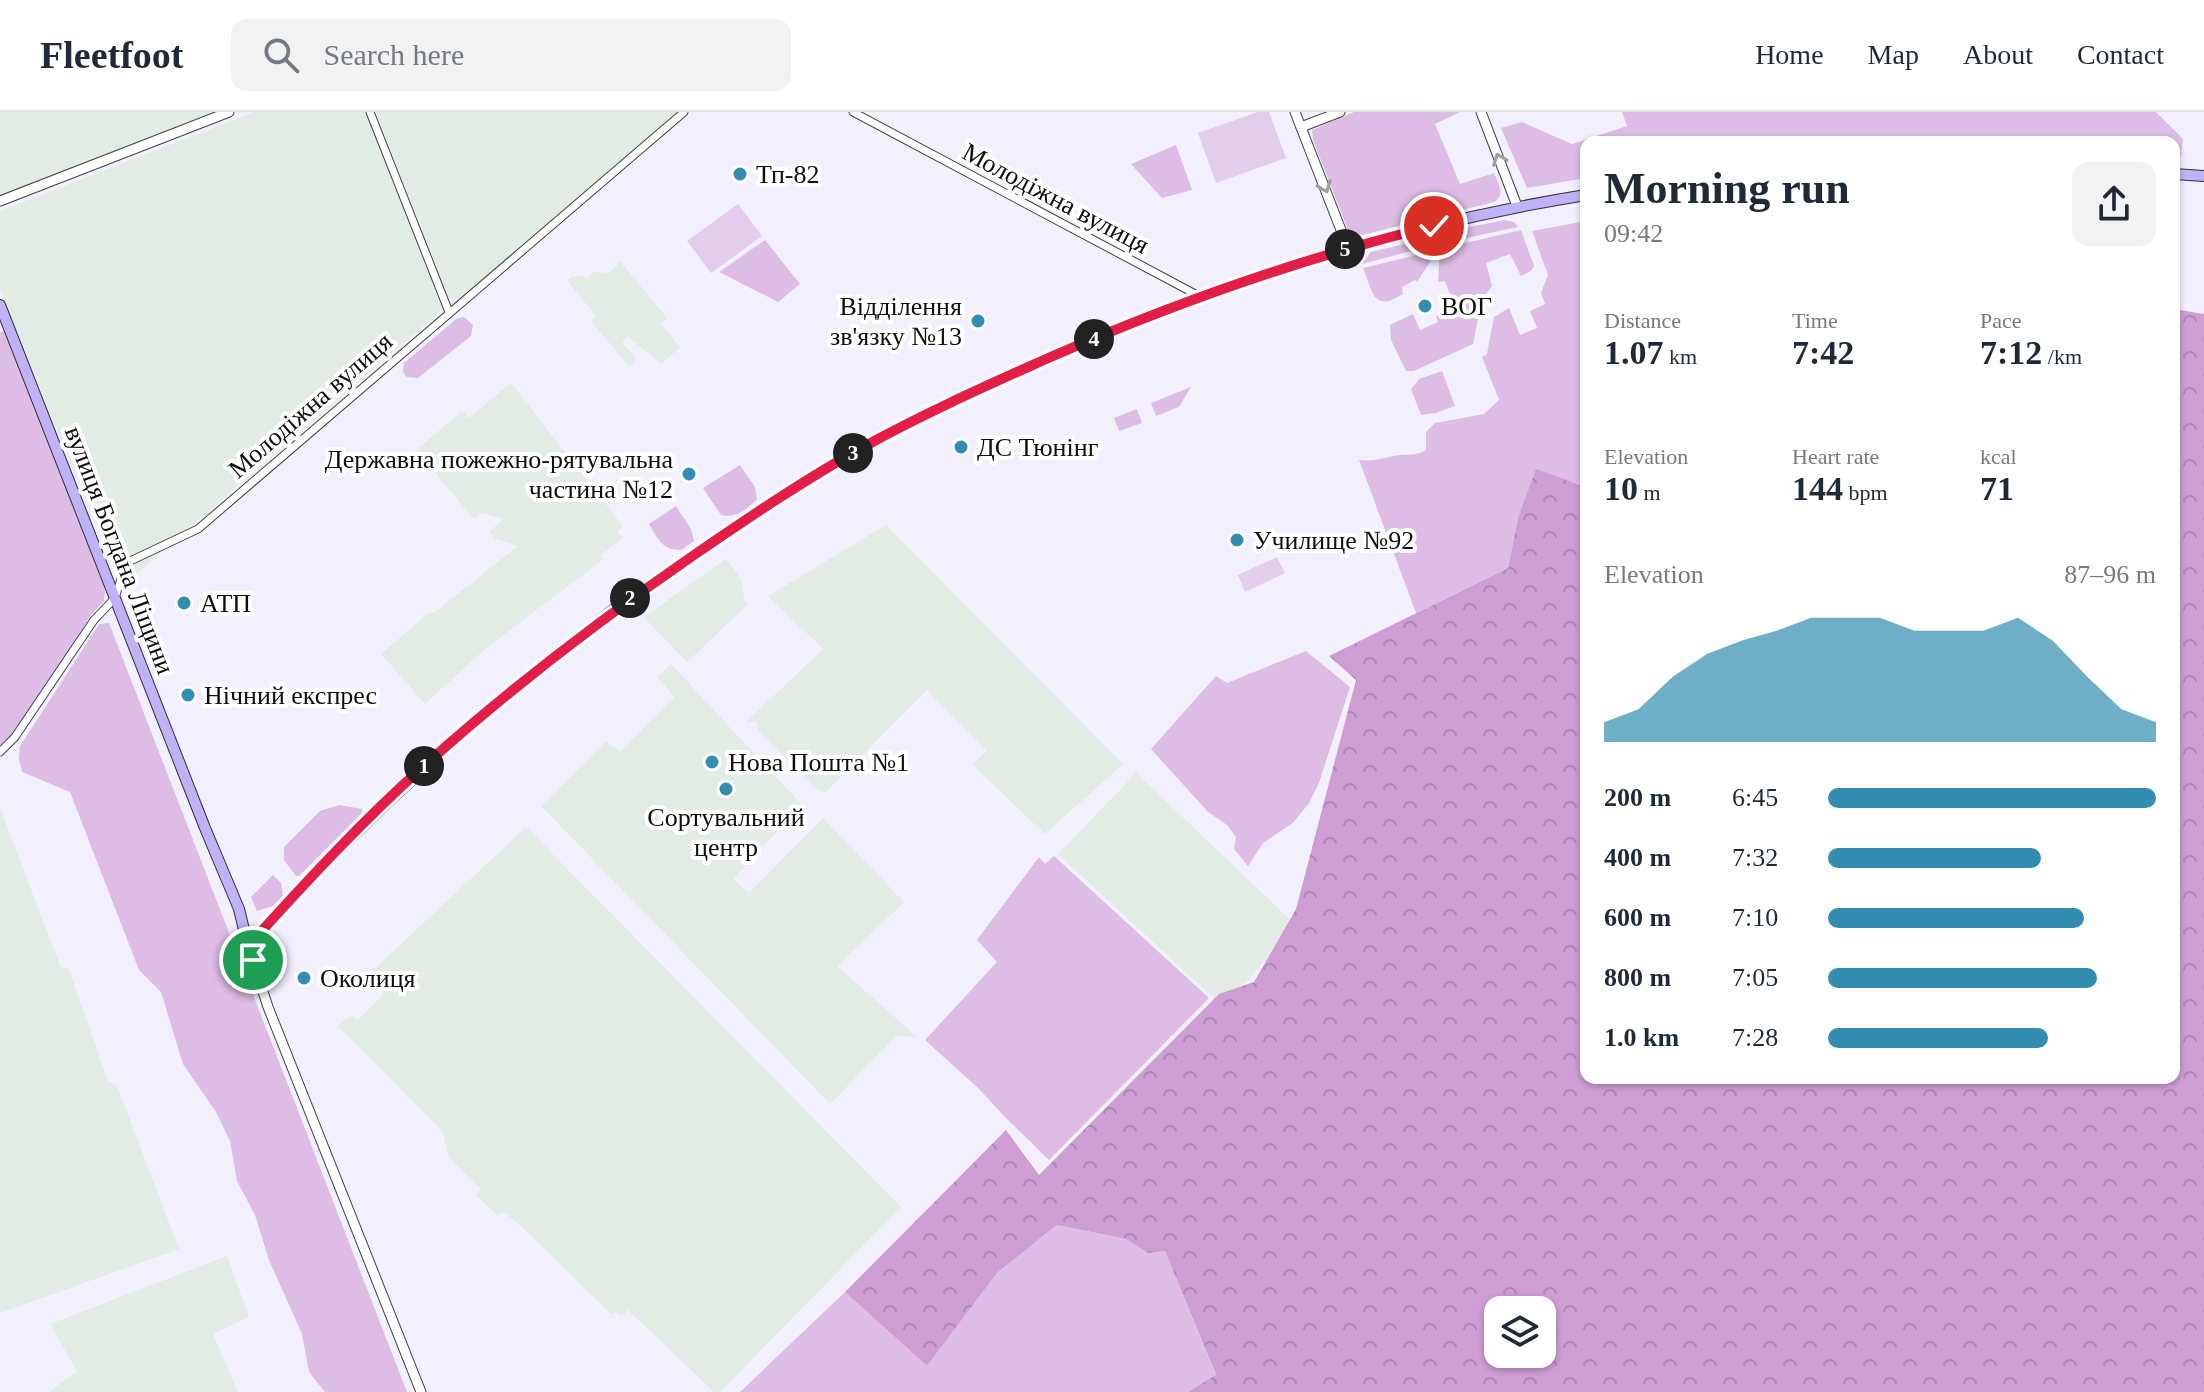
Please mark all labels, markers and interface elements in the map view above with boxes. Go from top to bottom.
search box [231,19,791,91]
icon: search [259,33,303,77]
text: Fleetfoot [40,34,183,76]
text: Search here [323,38,464,71]
text: Home [1755,39,1824,70]
text: Map [1868,39,1919,70]
text: About [1963,39,2033,70]
text: Contact [2077,39,2164,70]
street label: Молодіжна вулиця [958,137,1154,260]
one-way arrow [1492,153,1509,167]
place label: Тп-82 [756,160,819,189]
button: share [2072,162,2156,246]
text: Morning run [1604,164,1850,213]
marker: Тп-82 [731,165,749,183]
one-way arrow [1315,179,1331,193]
pin [1400,192,1468,260]
icon: check [1412,204,1456,248]
text: 09:42 [1604,219,1663,248]
pin: 5 [1325,229,1365,269]
text: 5 [1340,236,1351,261]
place label: Відділення зв'язку №13 [830,292,962,351]
place label: ВОГ [1441,292,1492,321]
marker: ВОГ [1416,297,1434,315]
text: Distance [1604,308,1681,333]
text: Time [1792,308,1838,333]
text: Pace [1980,308,2022,333]
marker: Відділення зв'язку №13 [969,312,987,330]
pin: 4 [1074,319,1114,359]
text: 4 [1089,326,1100,351]
street label: Молодіжна вулиця [223,327,398,484]
text: 1.07 [1604,334,1664,371]
text: 7:42 [1792,334,1854,371]
text: 7:12 [1980,334,2042,371]
text: km [1664,344,1697,369]
text: /km [2042,344,2082,369]
street label: вулиця Богдана Ліщини [59,422,180,678]
pin: 3 [833,433,873,473]
place label: ДС Тюнінг [977,433,1098,462]
marker: ДС Тюнінг [952,438,970,456]
text: 3 [848,440,859,465]
text: Elevation [1604,444,1688,469]
text: Heart rate [1792,444,1879,469]
text: kcal [1980,444,2017,469]
place label: Державна пожежно-рятувальна частина №12 [325,445,673,504]
marker: Державна пожежно-рятувальна частина №12 [680,465,698,483]
text: 10 [1604,470,1638,507]
text: 144 [1792,470,1843,507]
text: 71 [1980,470,2014,507]
text: m [1638,480,1661,505]
text: bpm [1843,480,1888,505]
place label: Училище №92 [1253,526,1414,555]
marker: Училище №92 [1228,531,1246,549]
text: Elevation [1604,560,1704,589]
text: 87–96 m [2064,560,2156,589]
pin: 2 [610,578,650,618]
text: 2 [625,585,636,610]
place label: АТП [200,589,251,618]
marker: АТП [175,594,193,612]
place label: Нічний експрес [204,681,377,710]
marker: Нічний експрес [179,686,197,704]
pin: 1 [404,746,444,786]
place label: Нова Пошта №1 [728,748,909,777]
text: 1 [419,753,430,778]
marker: Нова Пошта №1 [703,753,721,771]
marker: Сортувальний центр [717,780,735,798]
text: 200 m [1604,783,1671,812]
text: 6:45 [1732,783,1778,812]
place label: Сортувальний центр [647,803,805,862]
text: 400 m [1604,843,1671,872]
text: 7:32 [1732,843,1778,872]
text: 600 m [1604,903,1671,932]
text: 7:10 [1732,903,1778,932]
pin [219,926,287,994]
icon: arrive [231,938,275,982]
text: 800 m [1604,963,1671,992]
text: 7:05 [1732,963,1778,992]
place label: Околиця [320,964,416,993]
marker: Околиця [295,969,313,987]
text: 1.0 km [1604,1023,1679,1052]
text: 7:28 [1732,1023,1778,1052]
map controls [1484,1296,1556,1368]
button: layers [1484,1296,1556,1368]

